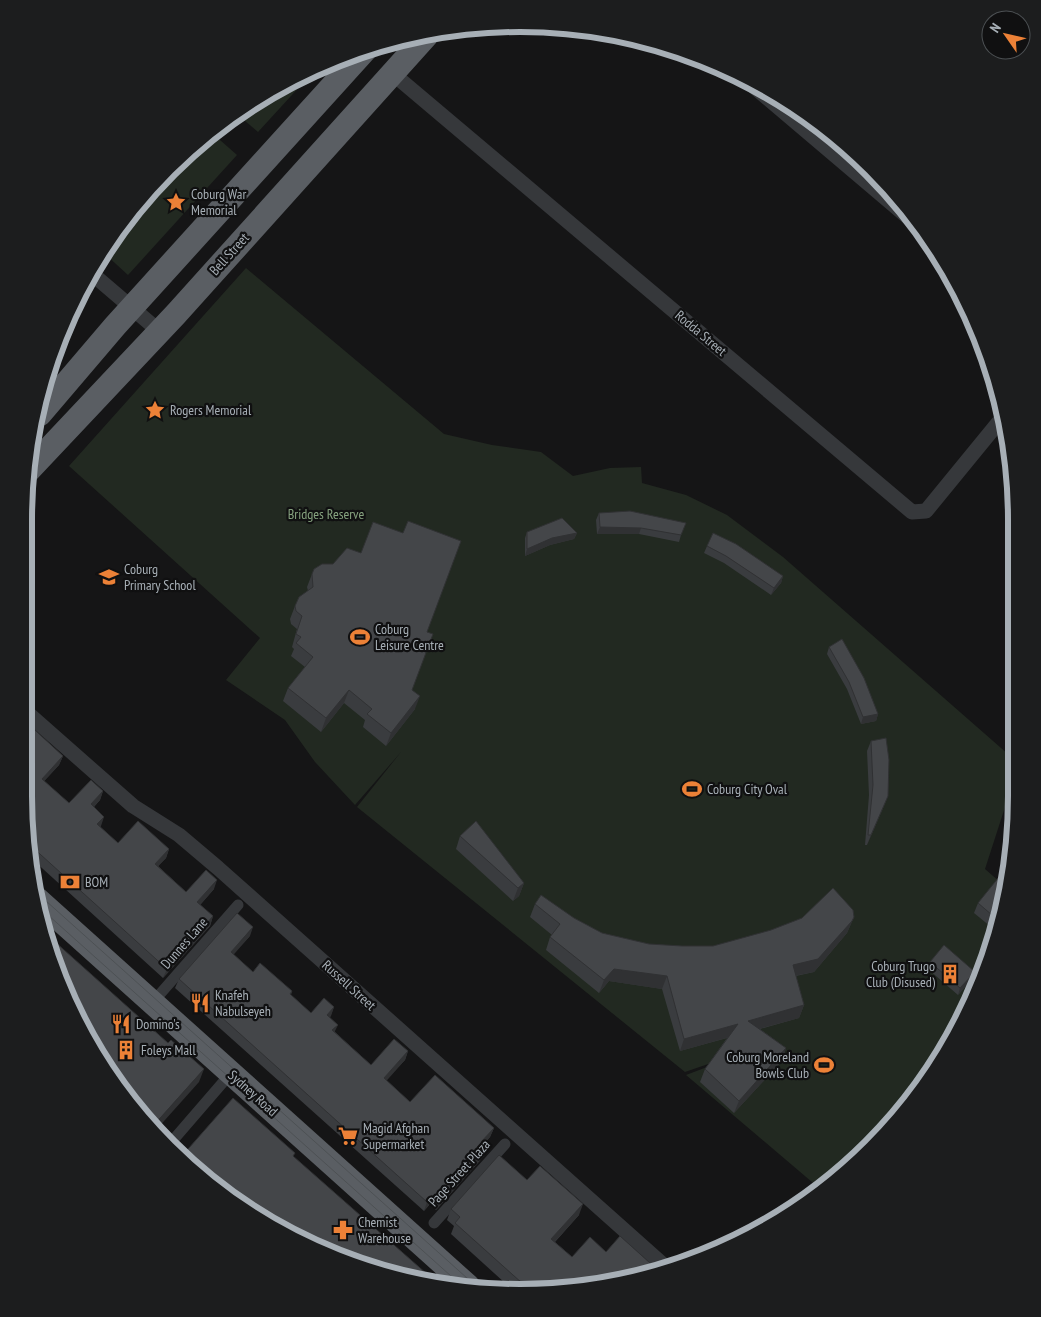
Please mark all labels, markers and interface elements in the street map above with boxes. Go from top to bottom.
north arrow [981,10,1031,60]
text: N [986,20,1005,36]
place label: Coburg War Memorial [191,185,246,219]
place icon: Coburg War Memorial [165,191,187,213]
street label: Bell Street [205,229,253,279]
street label: Rodda Street [672,306,731,360]
place icon: Rogers Memorial [144,399,166,421]
place label: Rogers Memorial [170,401,252,419]
park label: Bridges Reserve [288,505,365,523]
place label: Coburg Primary School [124,560,196,594]
school or university icon: Coburg Primary School [98,566,120,588]
place label: Coburg Leisure Centre [375,620,444,654]
sports icon: Coburg Leisure Centre [349,626,371,648]
sports icon: Coburg City Oval [681,778,703,800]
place label: Coburg City Oval [707,780,788,798]
bank icon: BOM [59,871,81,893]
place label: BOM [85,873,108,891]
street label: Dunnes Lane [157,913,211,972]
street label: Russell Street [318,956,380,1014]
place label: Coburg Trugo Club (Disused) [866,957,936,991]
building icon: Coburg Trugo Club (Disused) [939,963,961,985]
place label: Knafeh Nabulseyeh [215,986,271,1020]
restaurant icon: Knafeh Nabulseyeh [189,992,211,1014]
restaurant icon: Domino's [110,1013,132,1035]
place label: Domino's [136,1015,180,1033]
building icon: Foleys Mall [115,1039,137,1061]
place label: Foleys Mall [141,1041,196,1059]
place label: Coburg Moreland Bowls Club [726,1048,809,1082]
sports icon: Coburg Moreland Bowls Club [813,1054,835,1076]
street label: Sydney Road [224,1066,282,1120]
place label: Magid Afghan Supermarket [363,1119,429,1153]
supermarket icon: Magid Afghan Supermarket [337,1125,359,1147]
street label: Page Street Plaza [424,1136,494,1210]
place label: Chemist Warehouse [358,1213,411,1247]
pharmacy icon: Chemist Warehouse [332,1219,354,1241]

